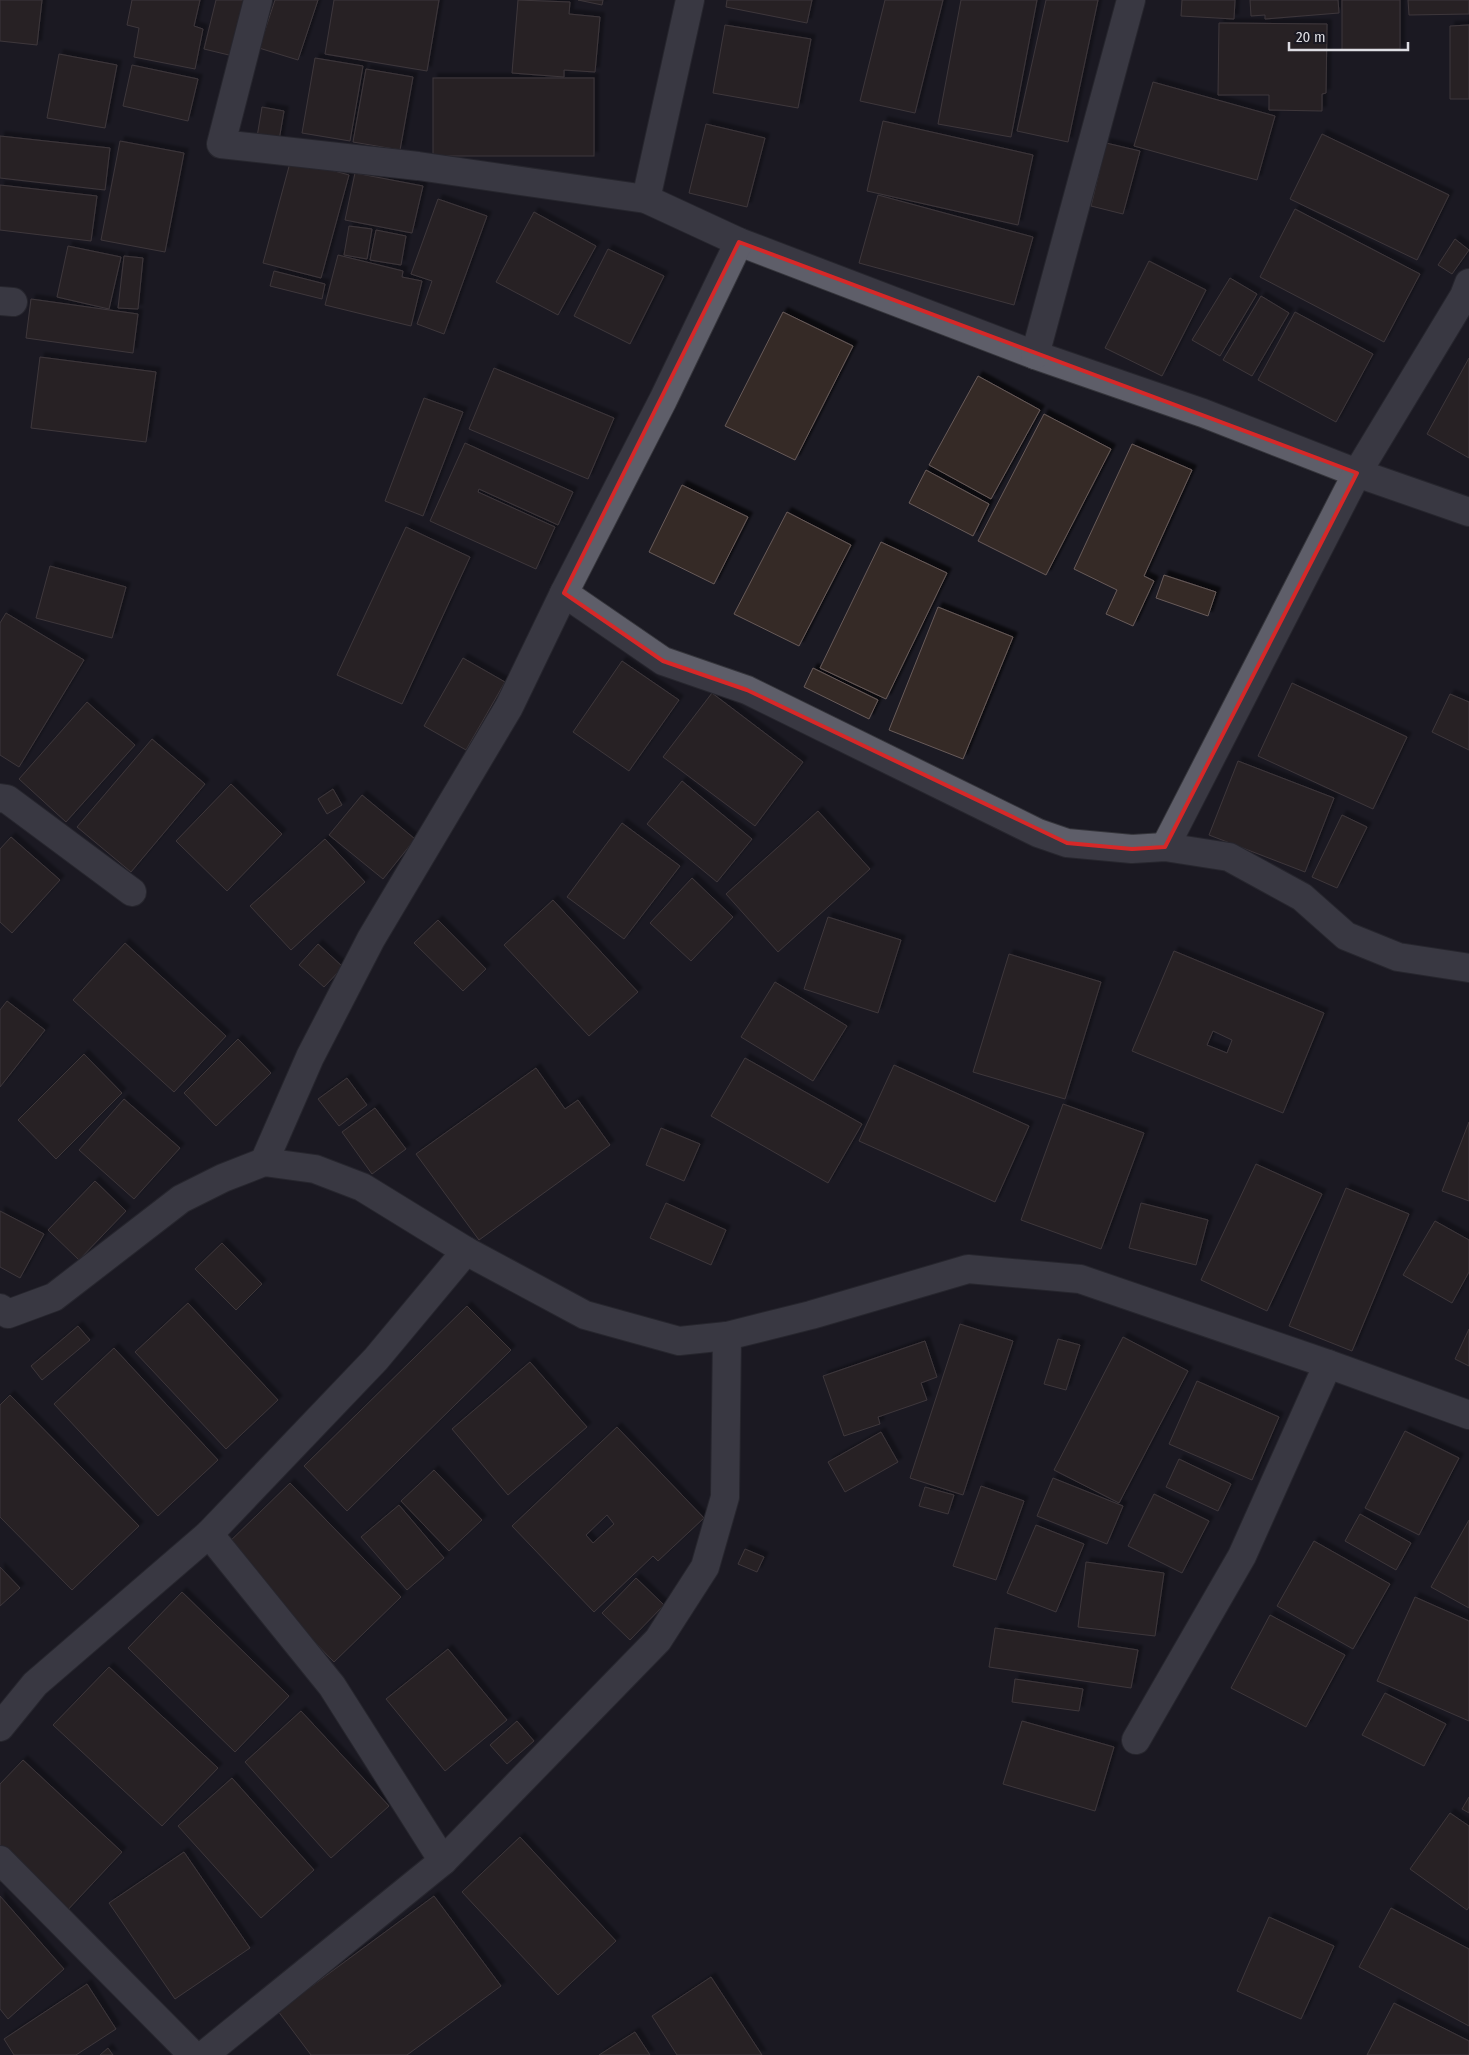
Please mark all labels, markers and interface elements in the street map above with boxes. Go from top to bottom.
scale bar [1289,20,1408,52]
text: 20 m [1296,28,1326,46]

